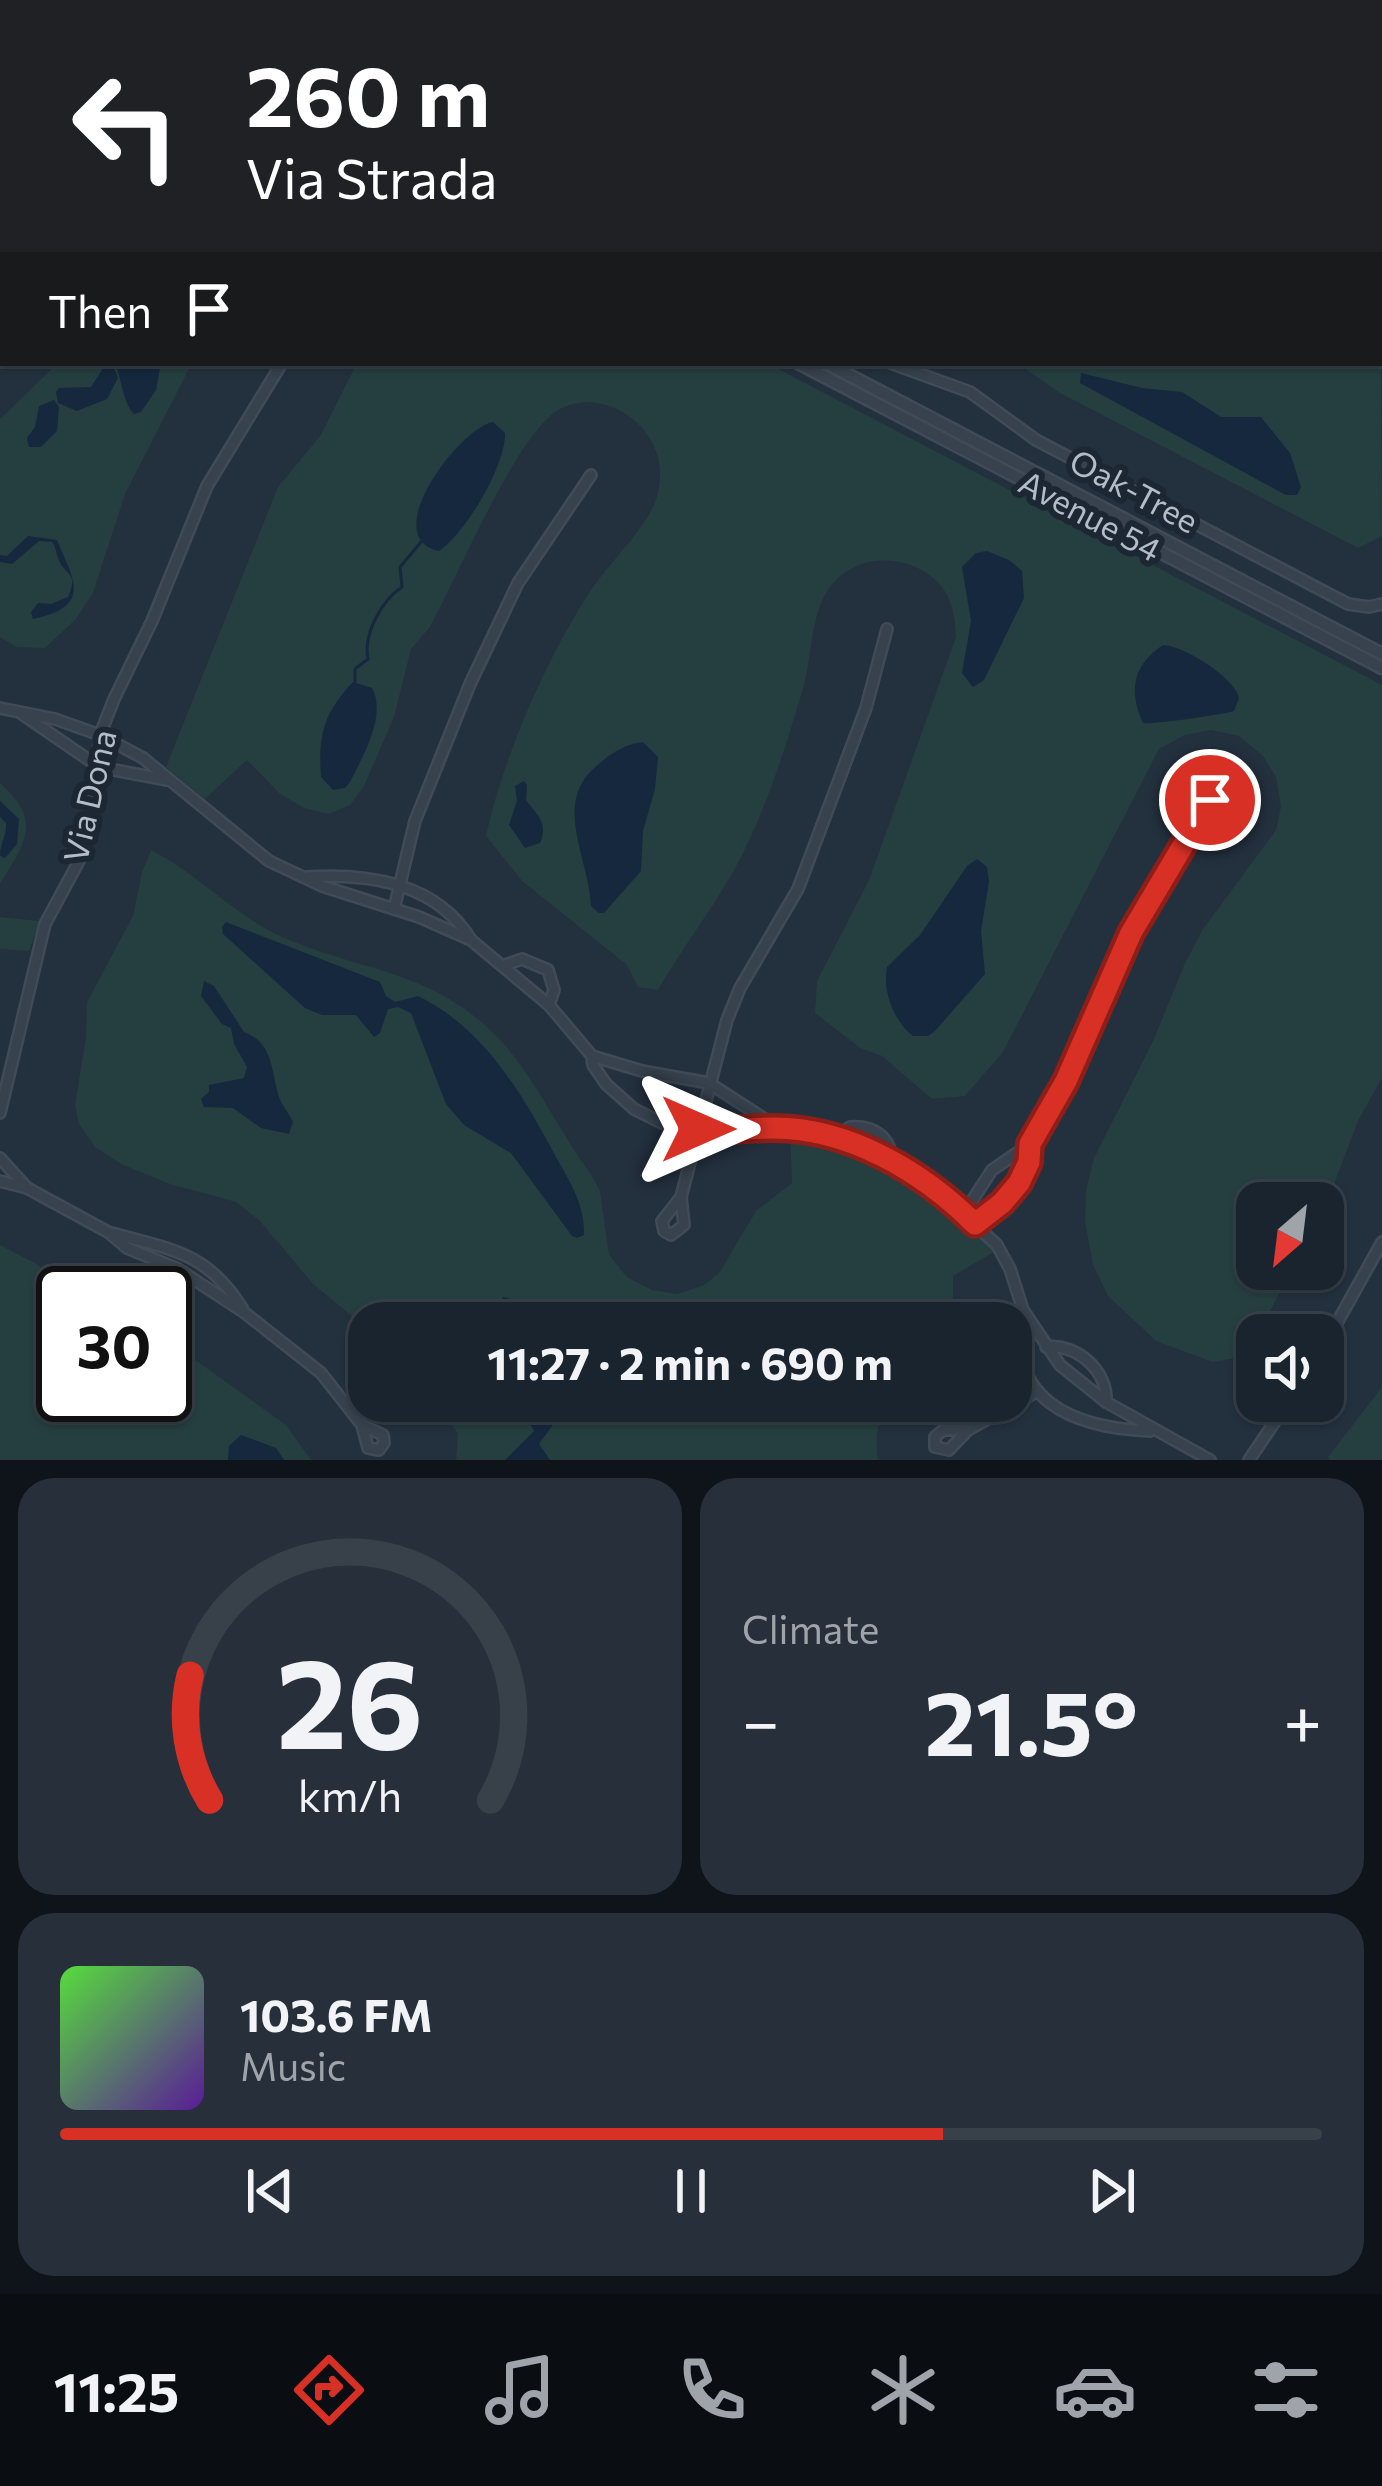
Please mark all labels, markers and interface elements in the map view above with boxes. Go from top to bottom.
text: 260 m [246,42,490,144]
icon: left [48,48,204,204]
text: Via Strada [246,144,498,210]
icon: arrive [176,276,242,342]
text: Then [48,282,152,337]
street label: Oak-Tree [1064,439,1206,540]
street label: Avenue 54 [1013,460,1169,569]
street label: Via Dona [53,725,124,866]
pin [1159,749,1261,851]
icon: arrive [1177,767,1243,833]
position arrow [635,1066,761,1192]
north arrow [1236,1182,1344,1290]
map controls [1236,1182,1344,1422]
speed limit sign: 30 [36,1266,192,1422]
button: sound [1236,1314,1344,1422]
text: 11:27 · 2 min · 690 m [487,1334,893,1389]
text: Climate [742,1604,879,1652]
text: 26 [276,1622,424,1775]
text: 21.5° [924,1664,1138,1775]
text: − [742,1679,780,1760]
text: + [1283,1679,1322,1760]
text: km/h [298,1767,402,1820]
text: 103.6 FM [240,1986,433,2041]
text: Music [240,2041,346,2089]
icon: previous [237,2158,303,2224]
icon: pause [658,2158,724,2224]
icon: next [1079,2158,1145,2224]
icon: directions [287,2348,371,2432]
icon: music [478,2348,562,2432]
icon: phone [670,2348,754,2432]
icon: climate [861,2348,945,2432]
icon: car [1053,2348,1137,2432]
icon: filters [1244,2348,1328,2432]
text: 11:25 [54,2357,179,2423]

